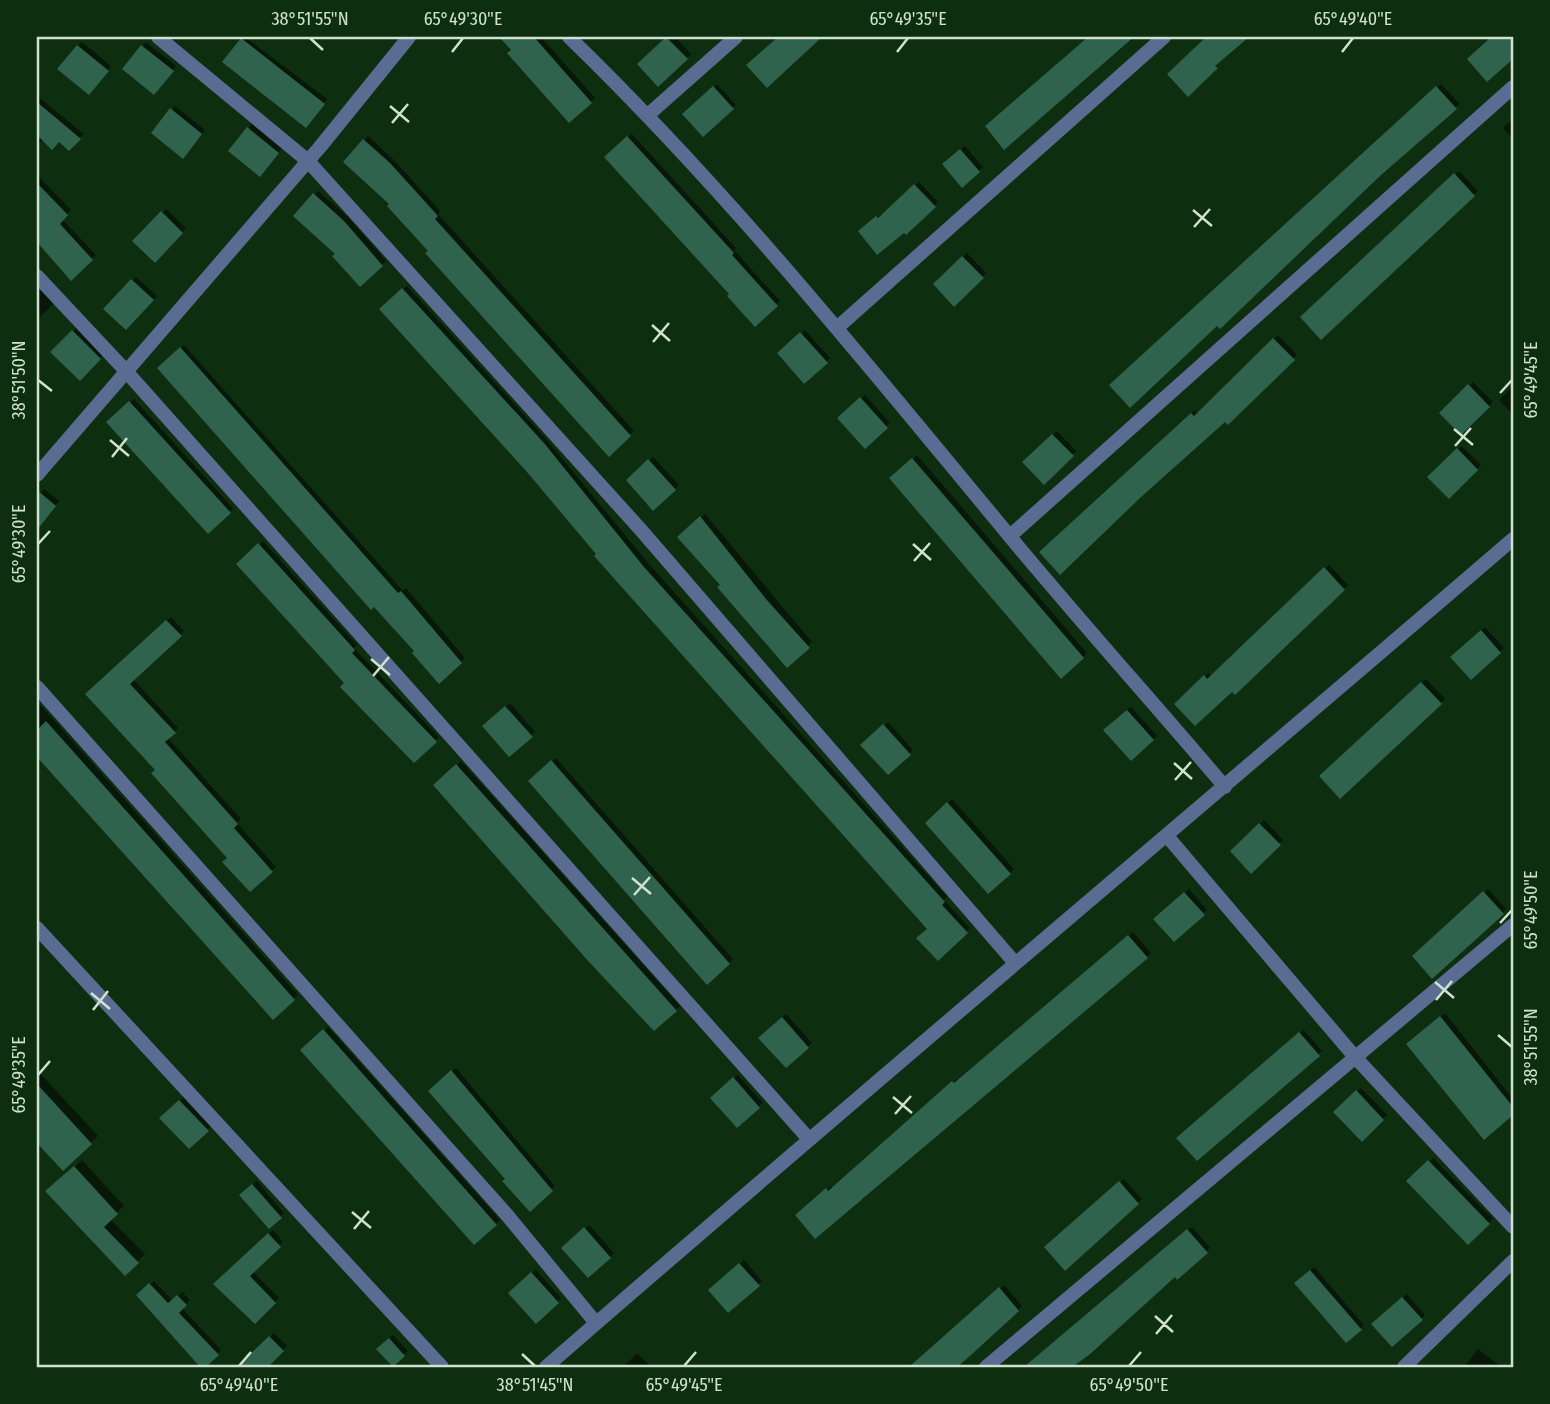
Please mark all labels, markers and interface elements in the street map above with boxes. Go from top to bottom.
text: 38°51'55"N [271,8,349,30]
text: 65°49'30"E [424,8,502,30]
text: 65°49'35"E [869,8,947,30]
text: 65°49'40"E [1314,8,1392,30]
text: 38°51'50"N [8,341,30,419]
text: 65°49'45"E [1520,342,1542,418]
text: 65°49'30"E [8,505,30,583]
text: 65°49'50"E [1520,871,1542,949]
text: 38°51'55"N [1520,1008,1542,1086]
text: 65°49'35"E [8,1036,30,1114]
text: 65°49'40"E [200,1374,278,1396]
text: 38°51'45"N [497,1374,573,1396]
text: 65°49'45"E [646,1374,722,1396]
text: 65°49'50"E [1090,1374,1168,1396]

